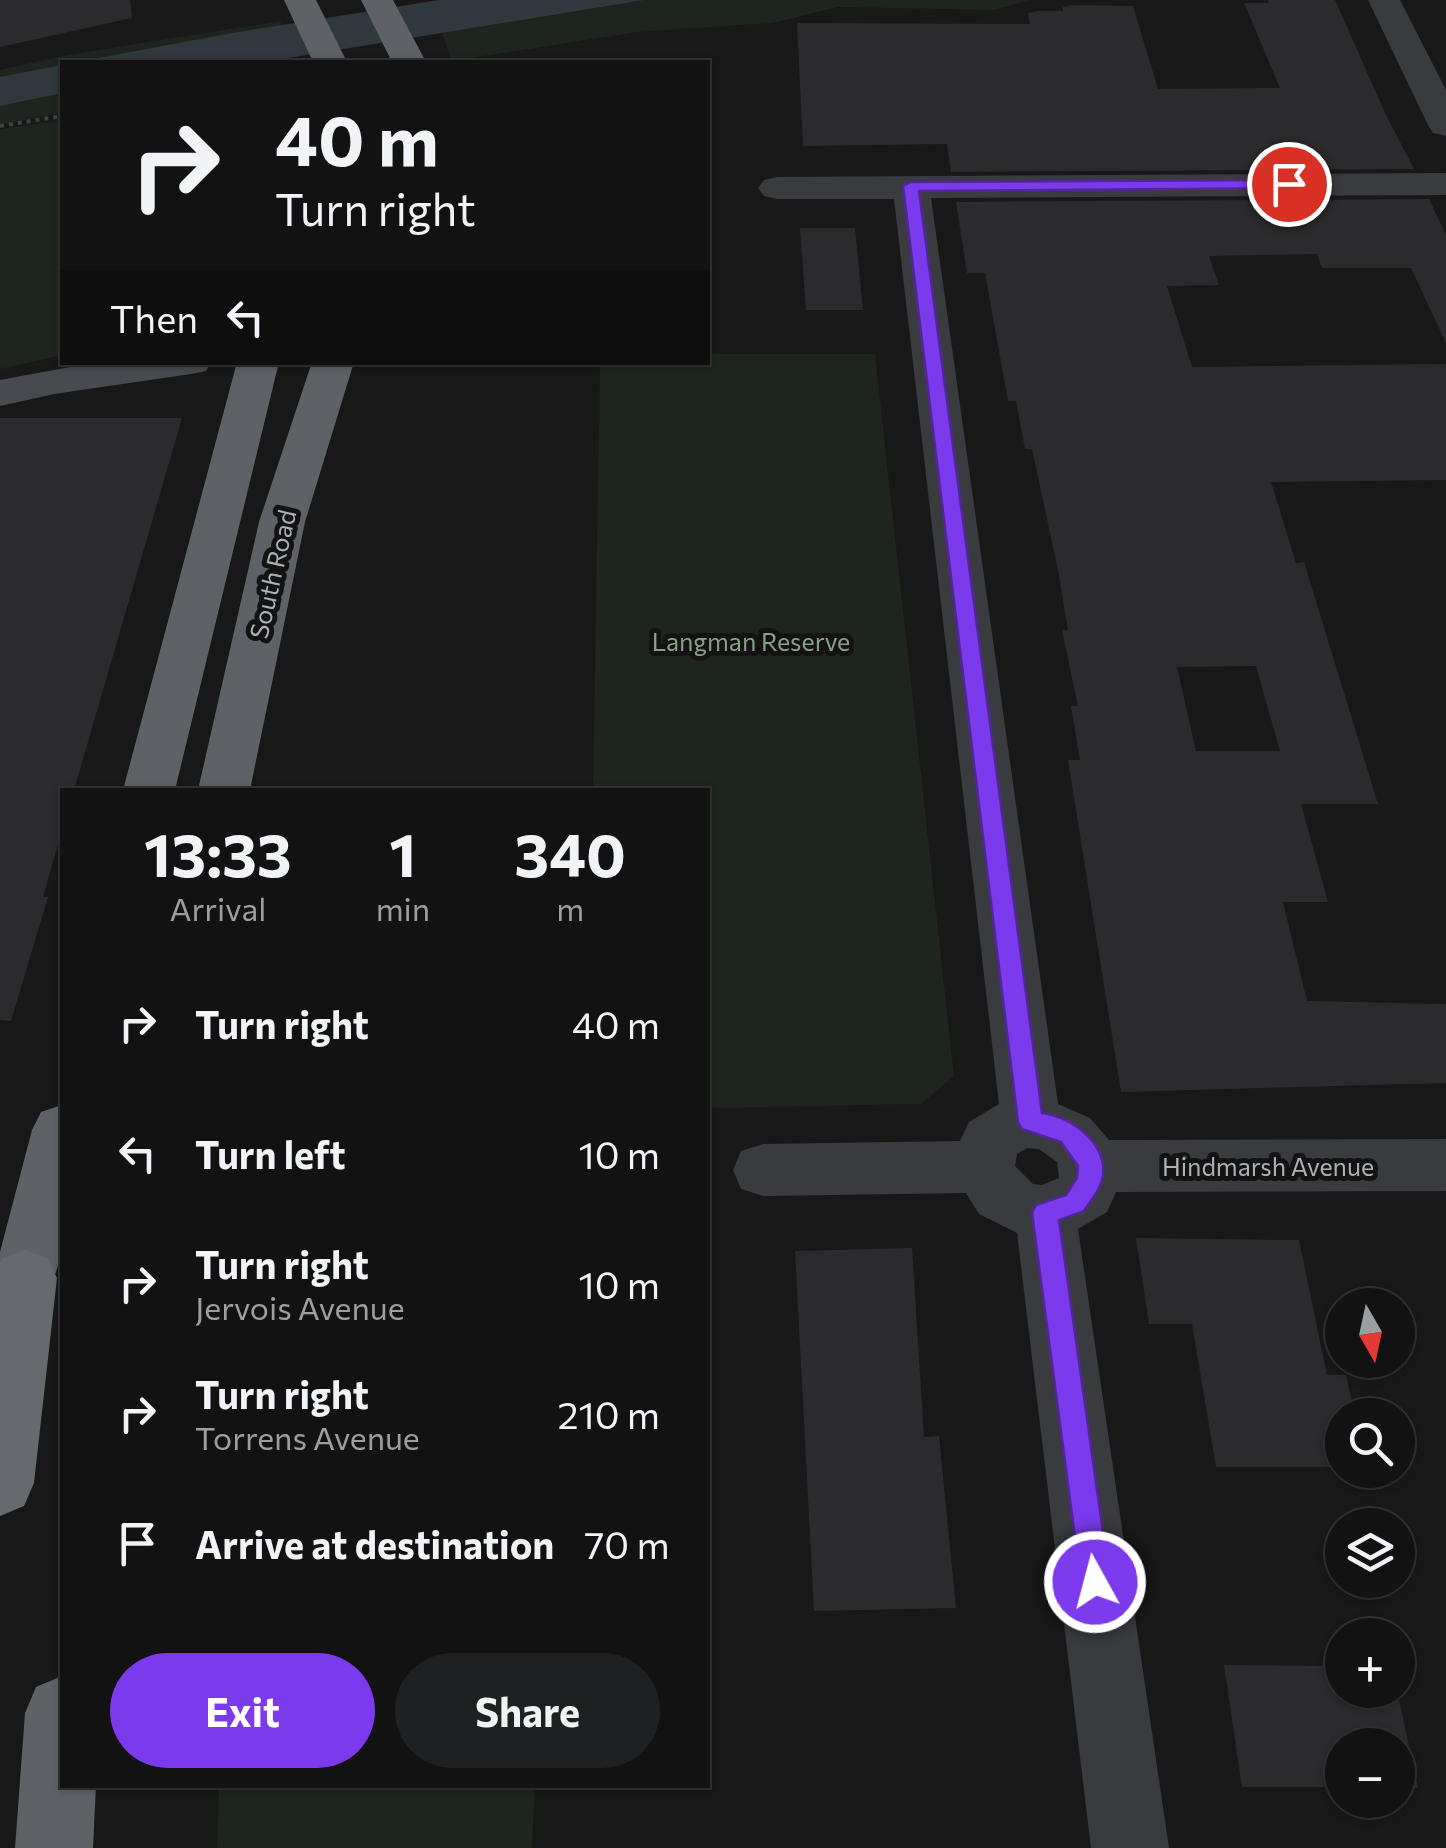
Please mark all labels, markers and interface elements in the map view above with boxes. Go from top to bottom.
text: 40 m [275,95,439,180]
icon: right [110,100,240,230]
pin [1247,142,1332,227]
icon: arrive [1262,157,1317,212]
text: Turn right [275,180,476,235]
icon: left [218,290,273,345]
text: Then [110,294,198,341]
street label: South Road [243,507,301,641]
park label: Langman Reserve [652,626,850,656]
text: 13:33 [144,816,292,889]
text: 1 [389,816,417,889]
text: 340 [514,816,626,889]
text: Arrival [169,888,266,928]
text: min [376,888,430,928]
text: m [556,888,584,928]
icon: right [110,996,165,1051]
text: Turn right [195,1000,369,1047]
text: 40 m [572,1000,660,1047]
icon: left [110,1126,165,1181]
text: Turn left [195,1130,346,1177]
text: 10 m [579,1130,660,1177]
street label: Hindmarsh Avenue [1162,1151,1374,1181]
text: Turn right [195,1240,369,1287]
icon: right [110,1256,165,1311]
text: 10 m [579,1260,660,1307]
text: Jervois Avenue [195,1287,405,1327]
north arrow [1325,1288,1415,1378]
map controls [1325,1288,1415,1818]
text: Turn right [195,1370,369,1417]
icon: right [110,1386,165,1441]
text: 210 m [557,1390,660,1437]
button: search [1325,1398,1415,1488]
text: Torrens Avenue [195,1417,420,1457]
button: layers [1325,1508,1415,1598]
icon: arrive [110,1516,165,1571]
text: Arrive at destination [195,1520,554,1567]
text: 70 m [584,1520,670,1567]
position arrow [1043,1530,1147,1634]
button: + [1325,1618,1415,1708]
button: Exit [110,1653,375,1768]
button: Share [395,1653,660,1768]
button: − [1325,1728,1415,1818]

